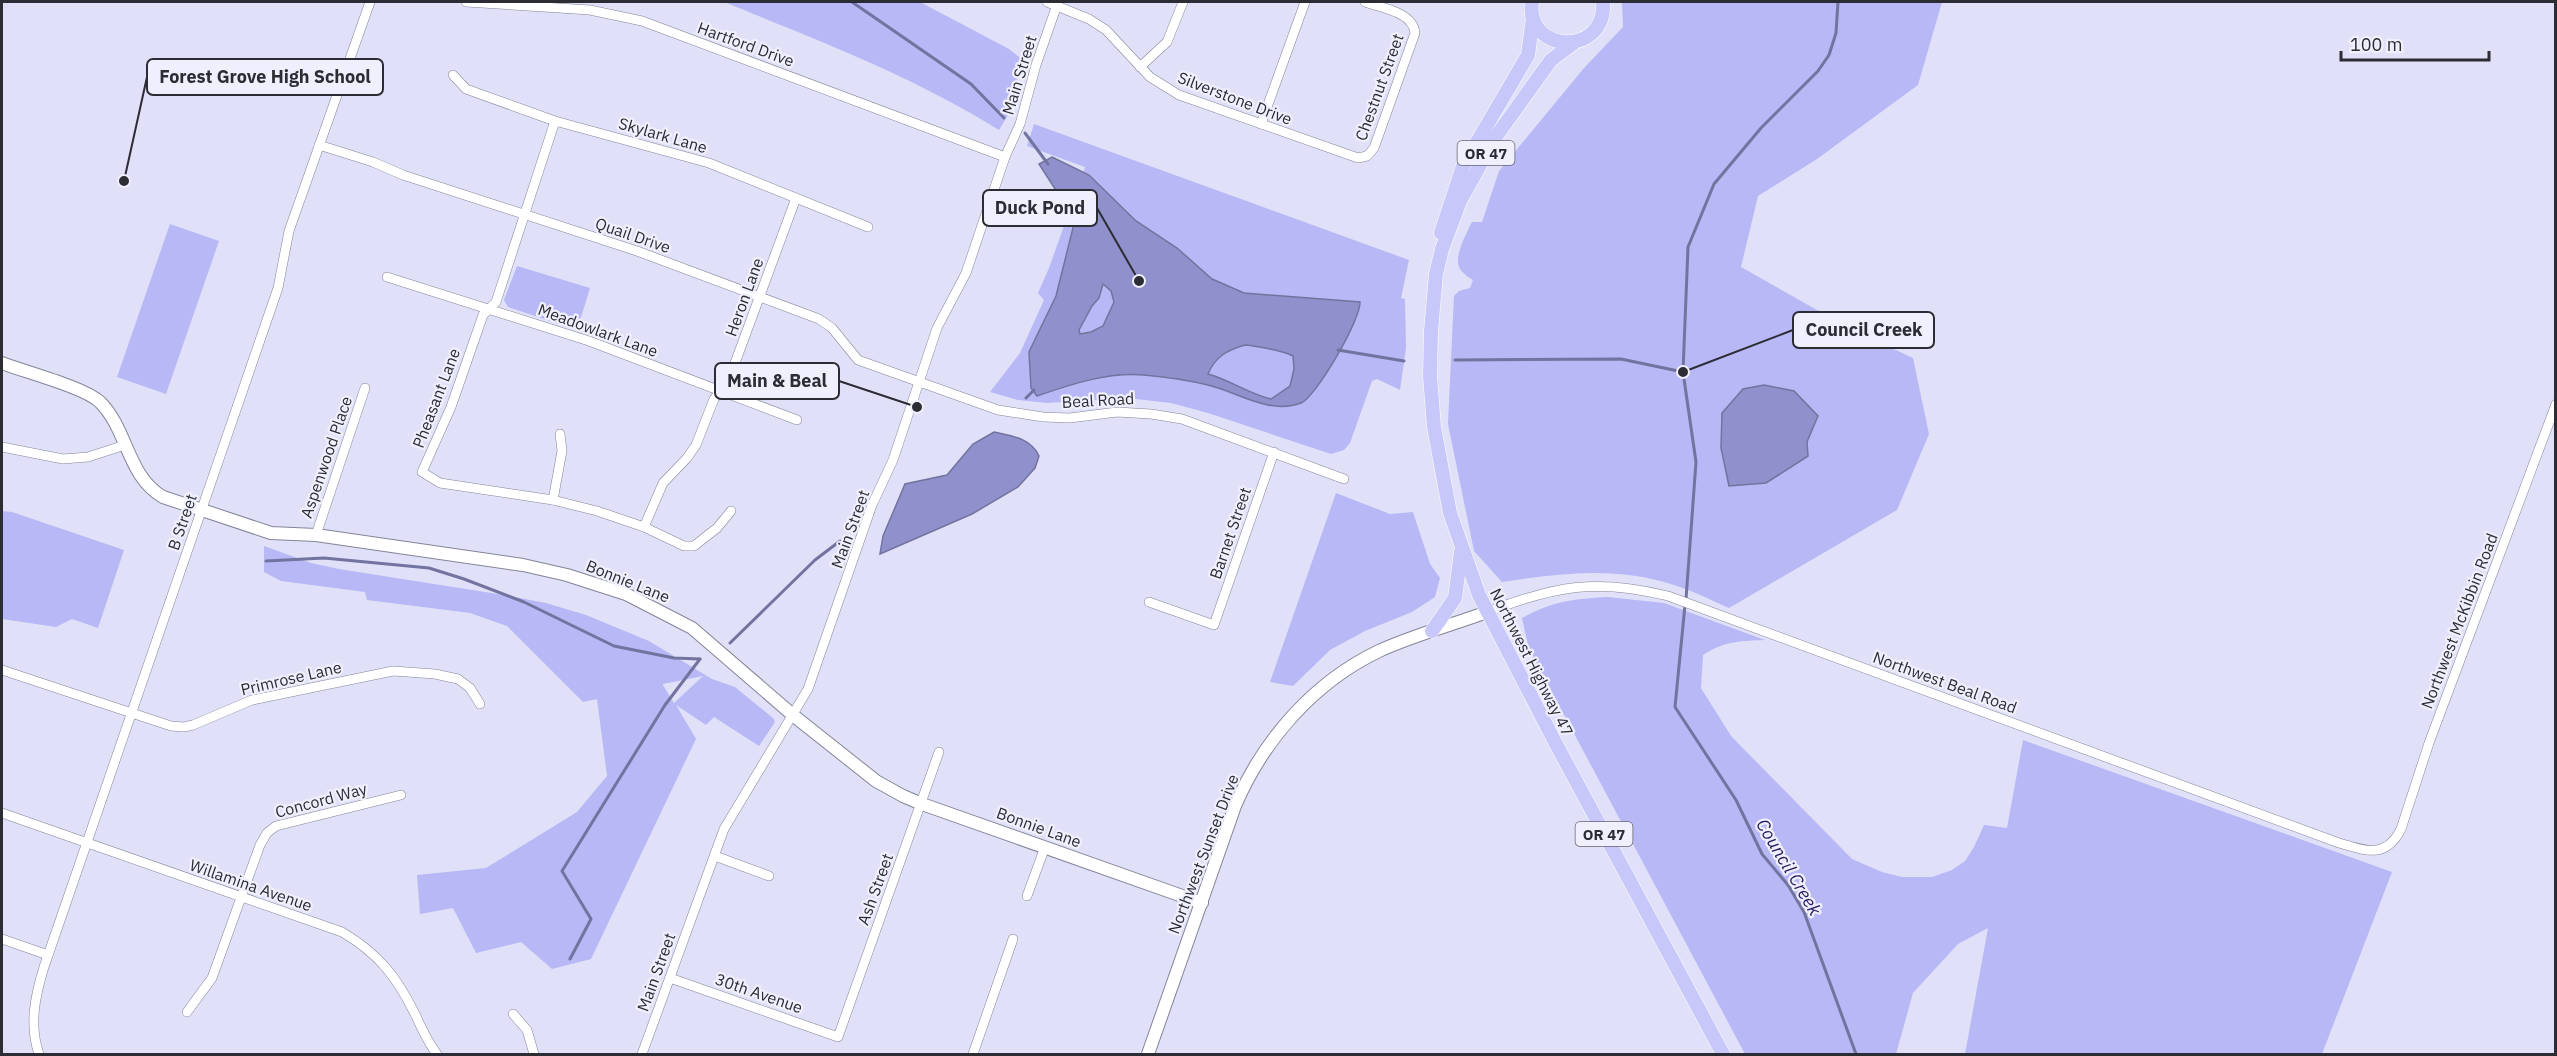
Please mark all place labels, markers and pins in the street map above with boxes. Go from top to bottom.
callout: Forest Grove High School [147,59,383,95]
callout: Duck Pond [983,190,1097,226]
callout: Council Creek [1793,312,1934,348]
callout: Main & Beal [715,363,839,399]

